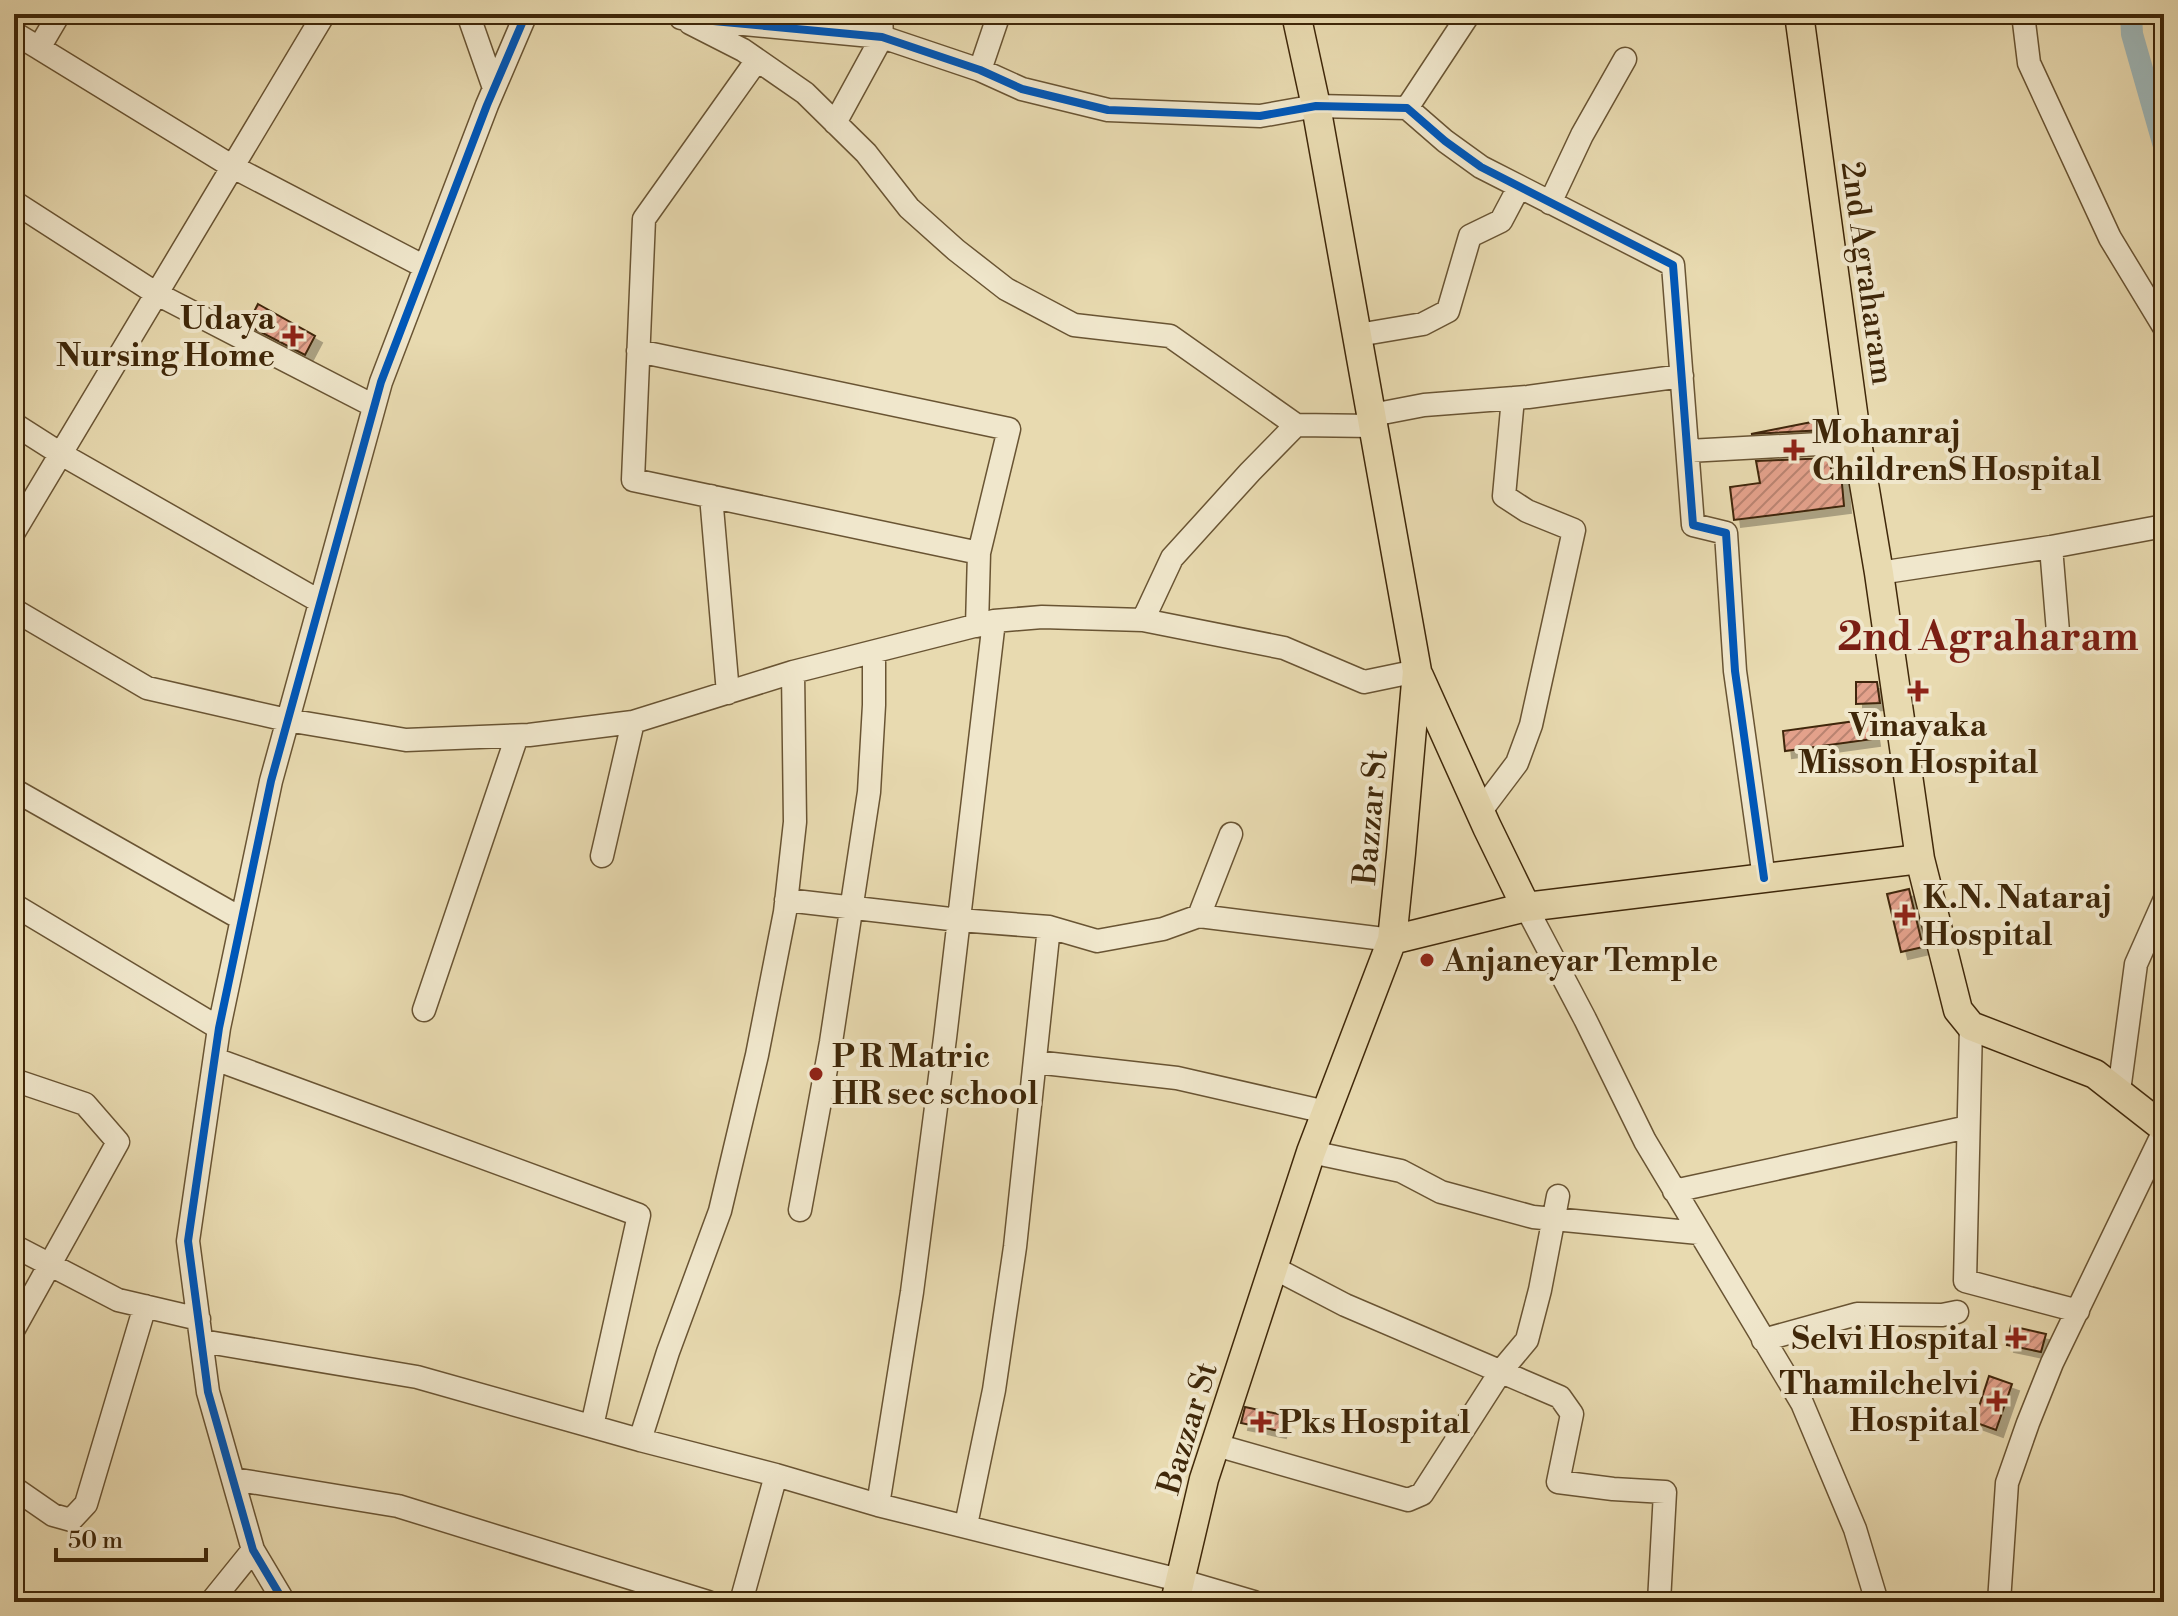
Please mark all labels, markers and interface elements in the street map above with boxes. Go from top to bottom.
street label: 2nd Agraharam [1832,159,1902,388]
place label: Udaya Nursing Home [56,299,276,376]
marker: Udaya Nursing Home [282,325,304,347]
place label: Mohanraj ChildrenS Hospital [1812,413,2102,490]
marker: Mohanraj ChildrenS Hospital [1783,439,1805,461]
district label: 2nd Agraharam [1837,613,2139,663]
marker: Vinayaka Misson Hospital [1907,680,1929,702]
place label: Vinayaka Misson Hospital [1798,706,2039,783]
street label: Bazzar St [1345,748,1397,887]
place label: K.N. Nataraj Hospital [1923,878,2112,955]
marker: K.N. Nataraj Hospital [1894,904,1916,926]
place label: Anjaneyar Temple [1442,941,1718,981]
marker: Anjaneyar Temple [1418,951,1436,969]
place label: P R Matric HR sec school [832,1037,1039,1114]
marker: P R Matric HR sec school [807,1065,825,1083]
place label: Selvi Hospital [1791,1319,1998,1359]
marker: Selvi Hospital [2005,1327,2027,1349]
street label: Bazzar St [1149,1358,1227,1500]
place label: Thamilchelvi Hospital [1780,1364,1979,1441]
marker: Thamilchelvi Hospital [1986,1390,2008,1412]
place label: Pks Hospital [1279,1403,1471,1443]
marker: Pks Hospital [1250,1411,1272,1433]
scale bar [56,1512,206,1562]
text: 50 m [68,1526,123,1556]

